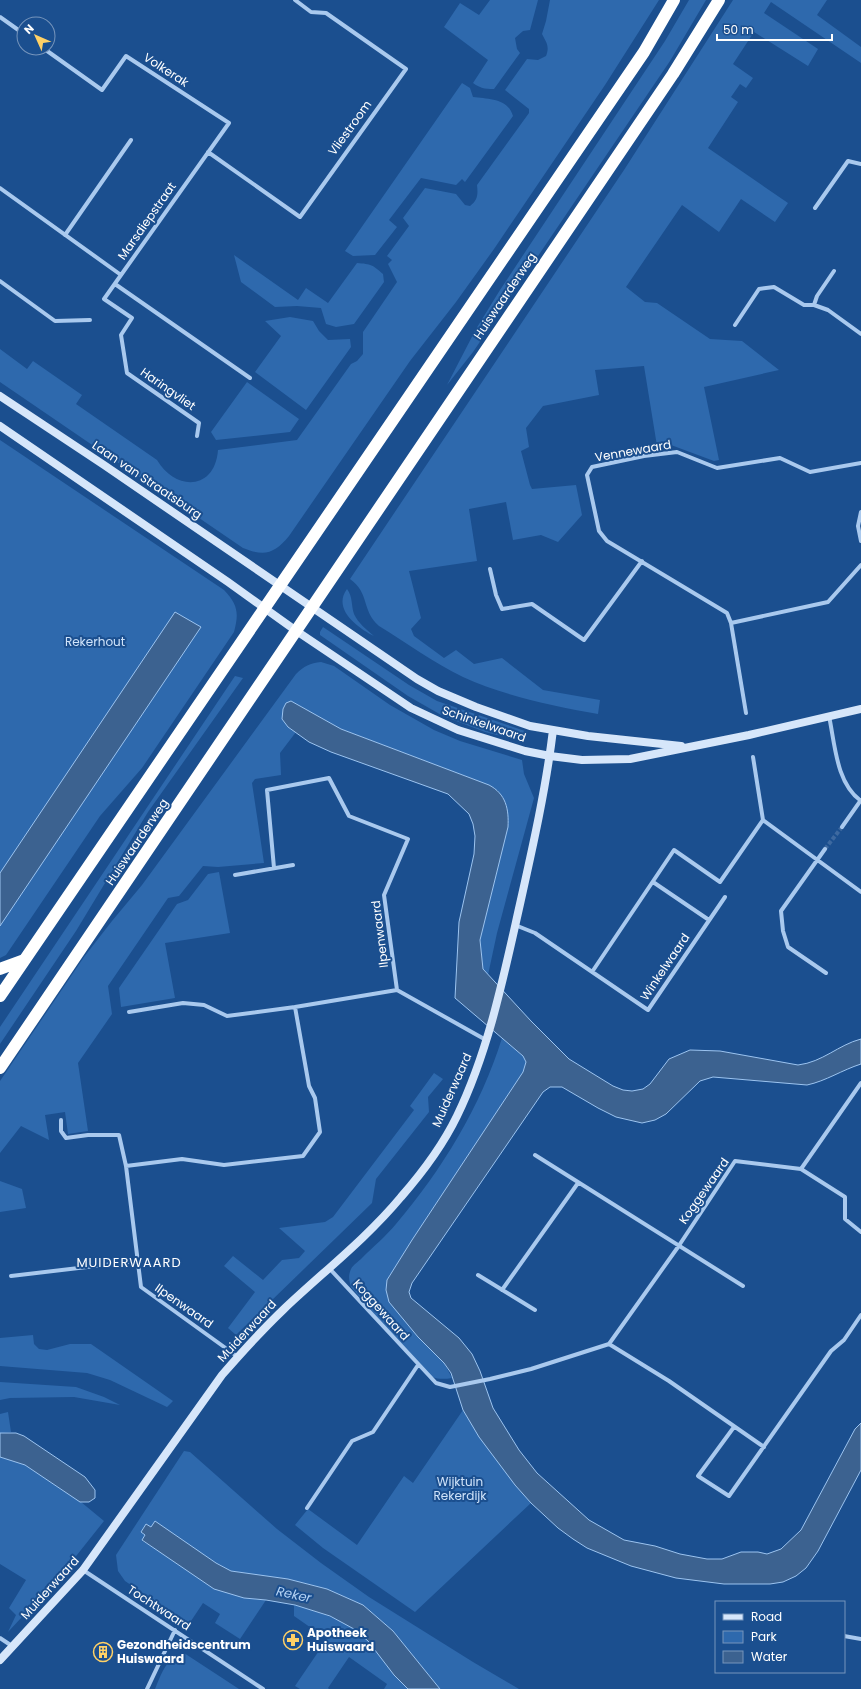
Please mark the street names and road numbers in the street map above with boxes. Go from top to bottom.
street label: Volkerak [140,49,193,91]
street label: Vliestroom [324,97,375,159]
street label: Marsdiepstraat [113,178,180,263]
street label: Huiswaarderweg [469,249,540,342]
street label: Haringvliet [137,363,199,414]
street label: Vennewaard [594,435,672,466]
street label: Laan van Straatsburg [89,436,206,523]
street label: Schinkelwaard [440,701,528,746]
street label: Huiswaarderweg [101,795,172,888]
street label: Ilpenwaard [367,899,392,969]
street label: Winkelwaard [636,930,693,1004]
street label: Muiderwaard [428,1050,476,1130]
street label: Koggewaard [674,1154,733,1227]
street label: Koggewaard [349,1275,414,1344]
street label: Ilpenwaard [152,1279,217,1332]
street label: Muiderwaard [213,1296,280,1366]
street label: Muiderwaard [17,1552,83,1623]
street label: Tochtwaard [124,1581,194,1634]

